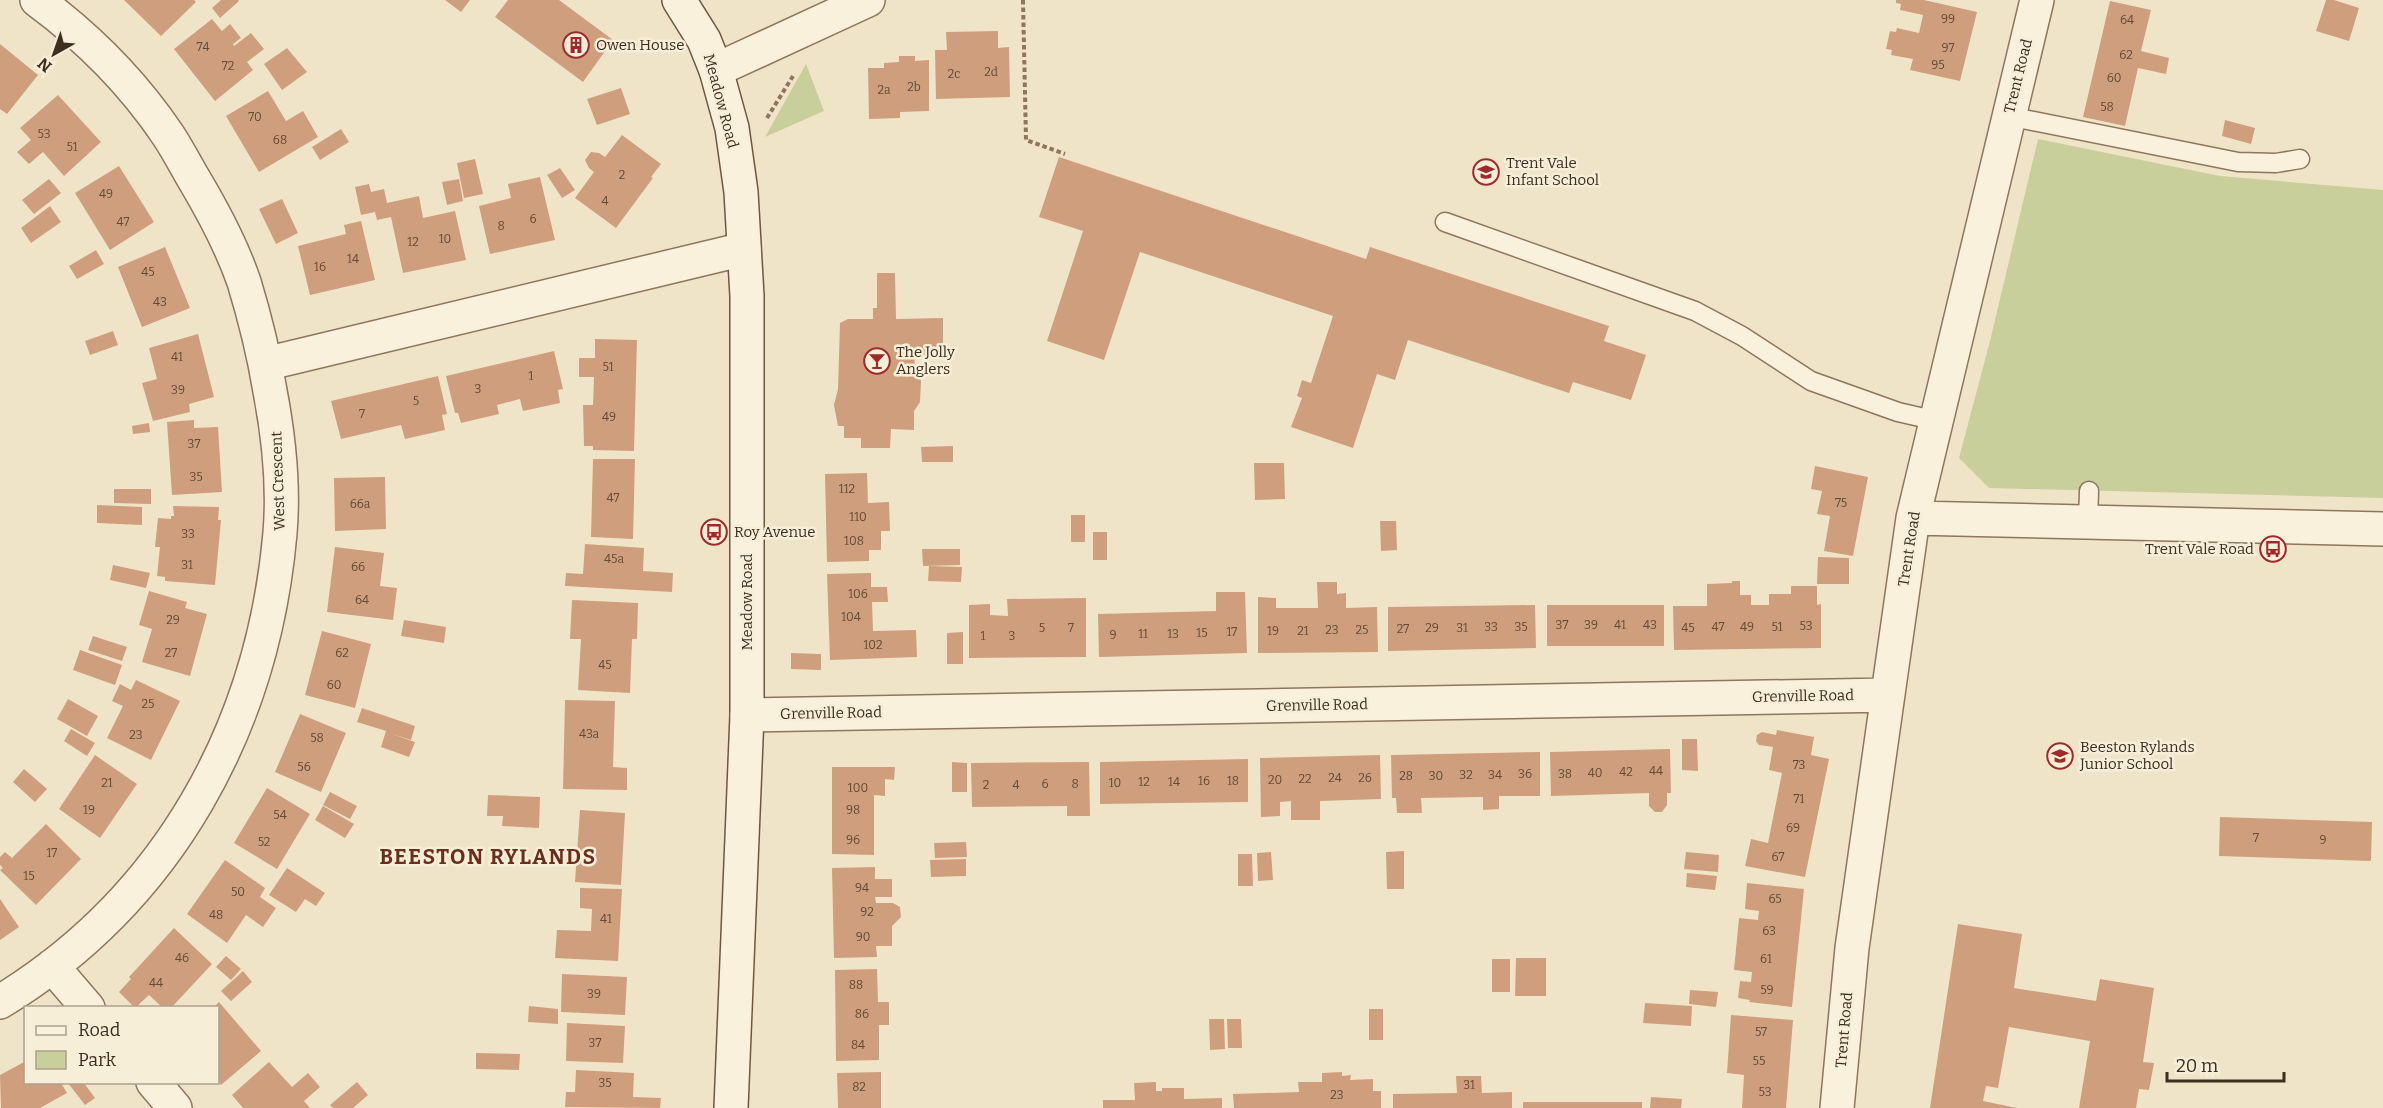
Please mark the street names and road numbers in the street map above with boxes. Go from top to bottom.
street label: Trent Road [2000,37,2036,115]
street label: Meadow Road [700,52,742,150]
street label: West Crescent [267,430,289,531]
street label: Trent Road [1894,510,1924,588]
street label: Meadow Road [738,553,756,651]
street label: Grenville Road [1752,686,1854,706]
street label: Grenville Road [1266,695,1368,715]
street label: Grenville Road [780,703,882,723]
street label: Trent Road [1832,991,1856,1069]

